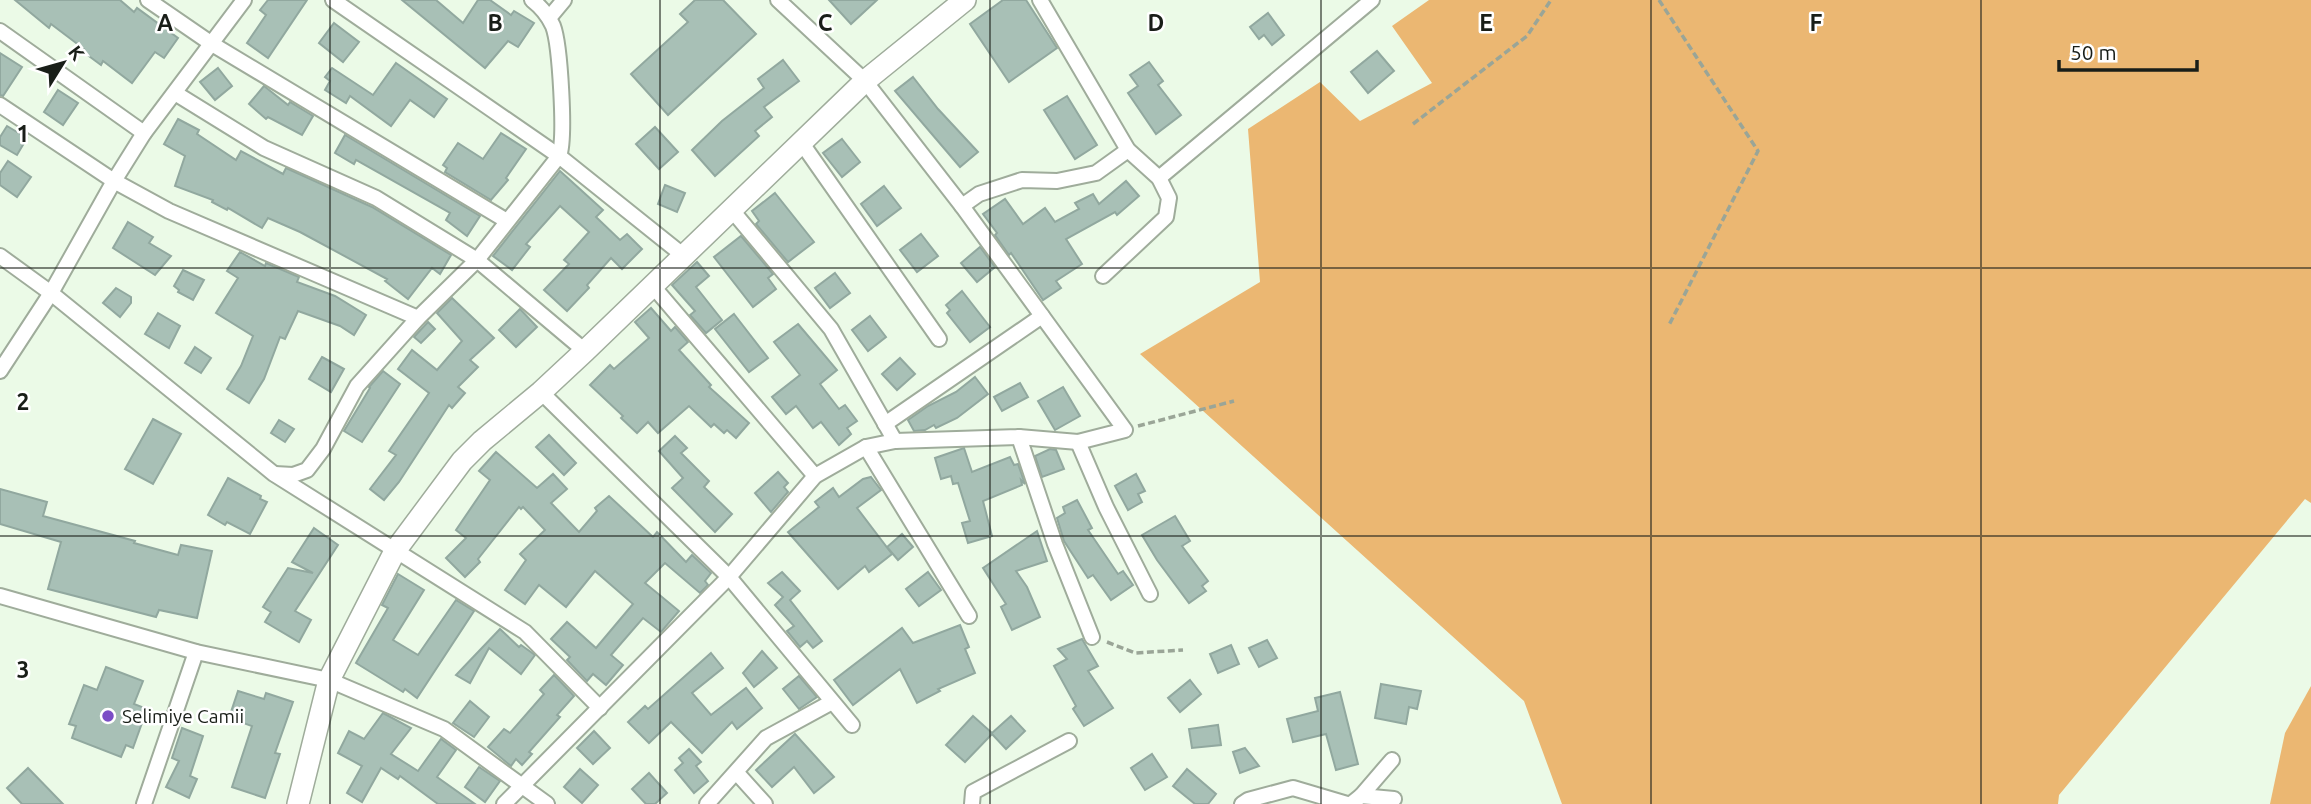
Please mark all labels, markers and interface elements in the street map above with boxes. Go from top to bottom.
text: A [157,10,173,35]
text: B [487,10,503,35]
text: C [818,10,833,35]
text: D [1148,10,1164,35]
text: E [1479,10,1493,35]
text: F [1810,10,1823,35]
north arrow [28,28,98,98]
scale bar [2059,28,2197,72]
text: 50 m [2070,40,2117,64]
text: K [64,41,89,65]
text: 1 [17,121,29,146]
text: 2 [17,389,29,414]
text: 3 [17,657,29,682]
place label: Selimiye Camii [122,705,244,727]
marker: Selimiye Camii [100,708,116,724]

